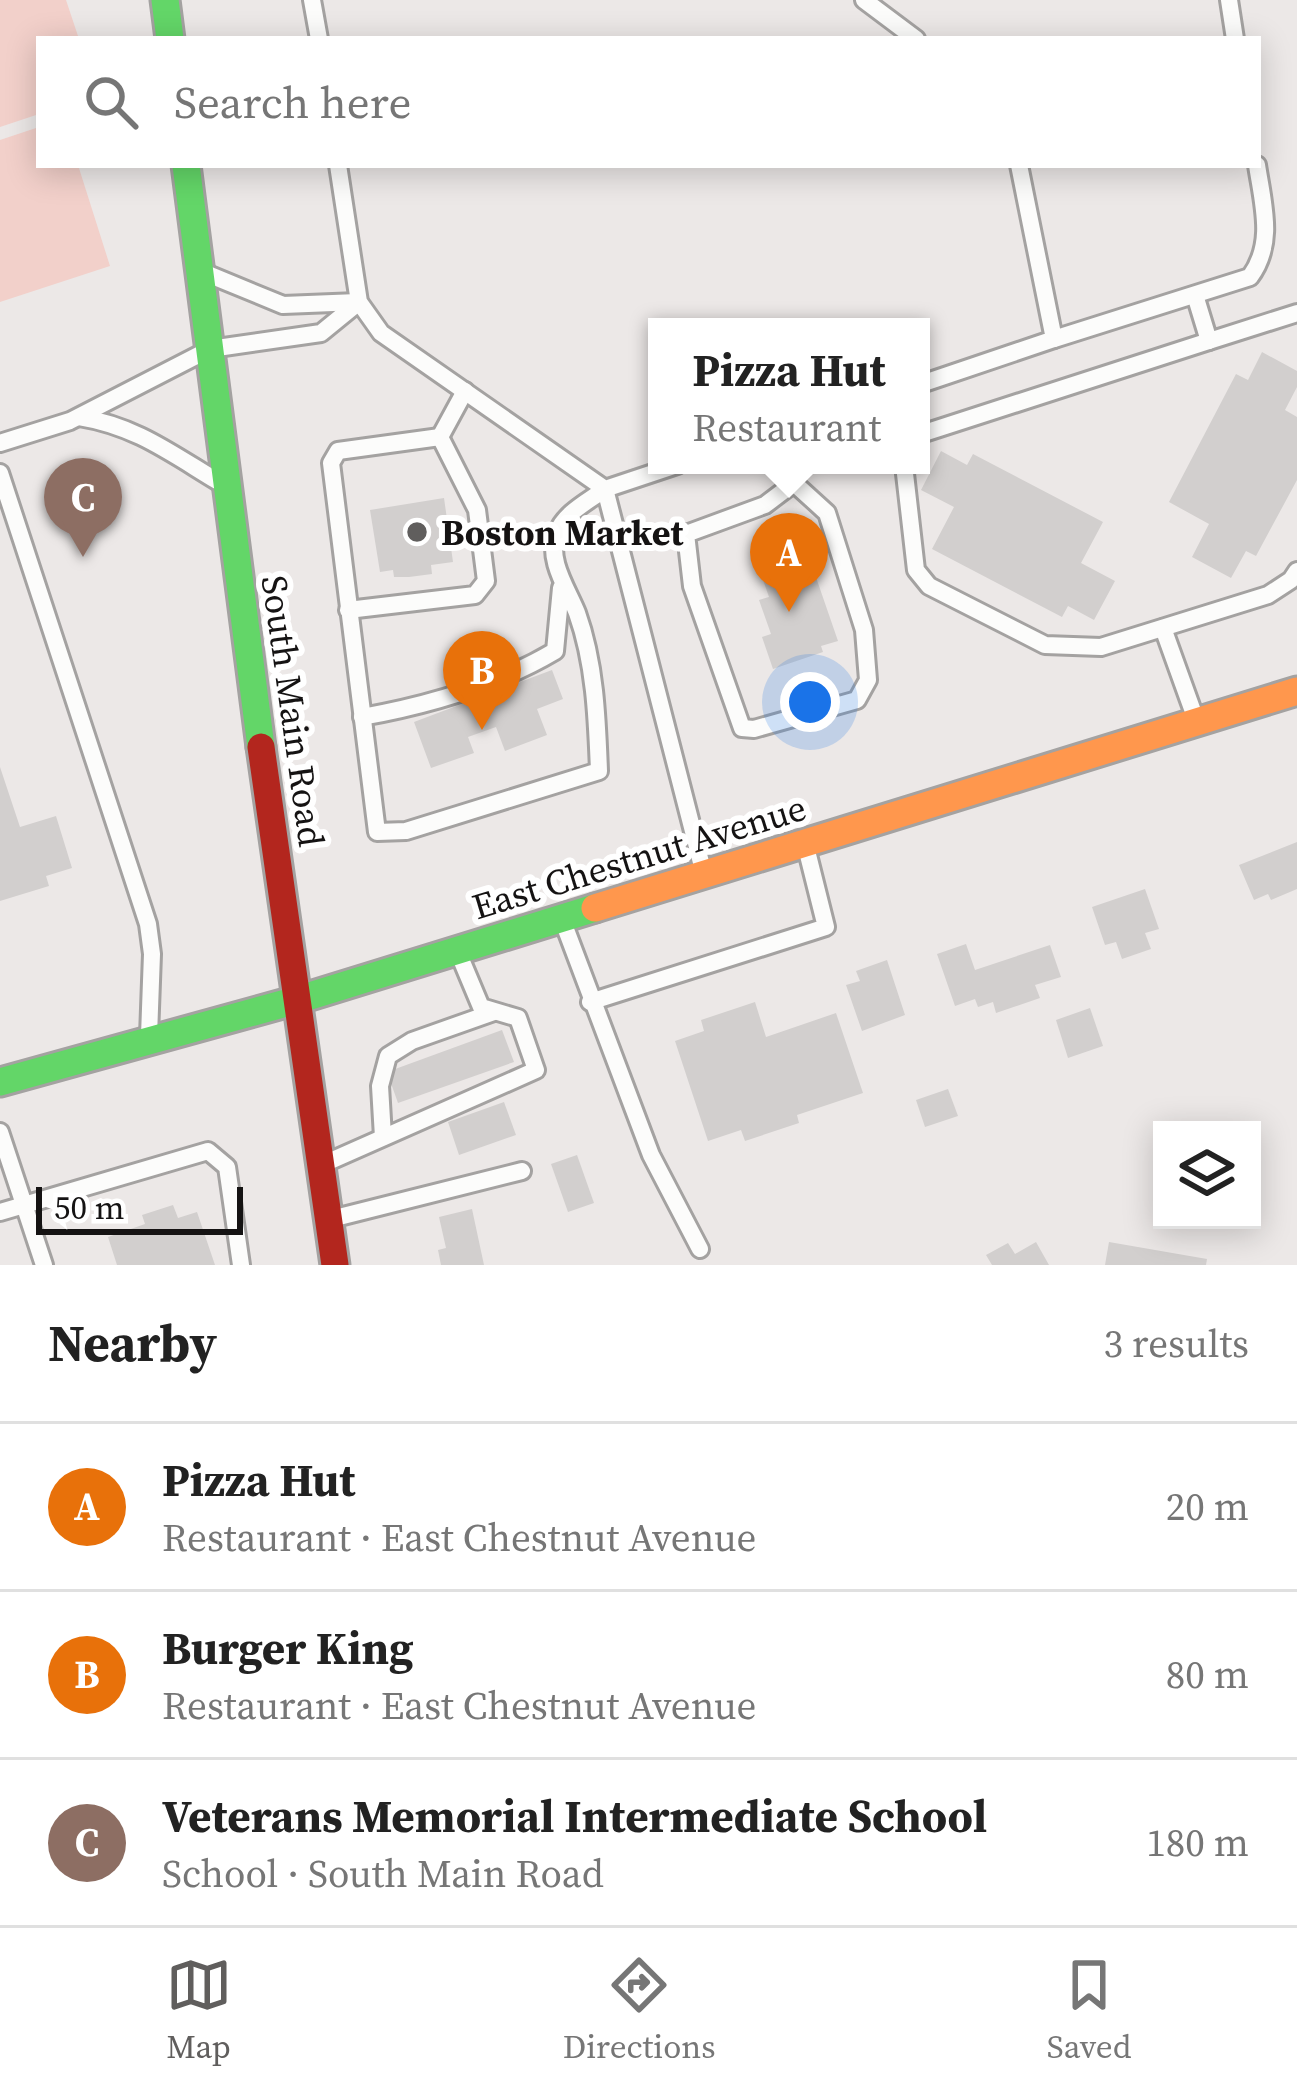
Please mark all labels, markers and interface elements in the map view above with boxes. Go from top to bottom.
search box [36,36,1261,168]
icon: search [78,69,144,135]
text: Search here [174,71,411,133]
popup [648,318,930,474]
text: Pizza Hut [692,339,886,401]
text: Restaurant [692,401,881,454]
pin: C [44,458,122,557]
place label: Boston Market [441,508,684,557]
pin: A [750,513,828,612]
marker: Boston Market [404,519,430,545]
street label: South Main Road [250,572,336,850]
pin: B [443,631,521,730]
your location [780,672,840,732]
street label: East Chestnut Avenue [466,783,812,931]
map controls [1153,1121,1261,1229]
button: layers [1153,1121,1261,1229]
scale bar [36,1181,243,1234]
text: 50 m [54,1185,124,1230]
text: Nearby [48,1308,217,1378]
text: 3 results [1104,1317,1249,1370]
text: Pizza Hut [162,1449,355,1511]
text: A [74,1480,100,1533]
text: 20 m [1166,1480,1249,1533]
text: Restaurant · East Chestnut Avenue [162,1511,756,1564]
text: Burger King [162,1617,414,1679]
text: B [74,1648,100,1701]
text: 80 m [1166,1648,1249,1701]
text: Restaurant · East Chestnut Avenue [162,1679,756,1732]
text: Veterans Memorial Intermediate School [162,1785,987,1847]
text: C [75,1816,99,1869]
text: 180 m [1146,1816,1249,1869]
text: School · South Main Road [162,1847,604,1900]
tab: Map [166,1952,232,2069]
tab: Directions [563,1952,716,2069]
tab: Saved [1047,1952,1131,2069]

